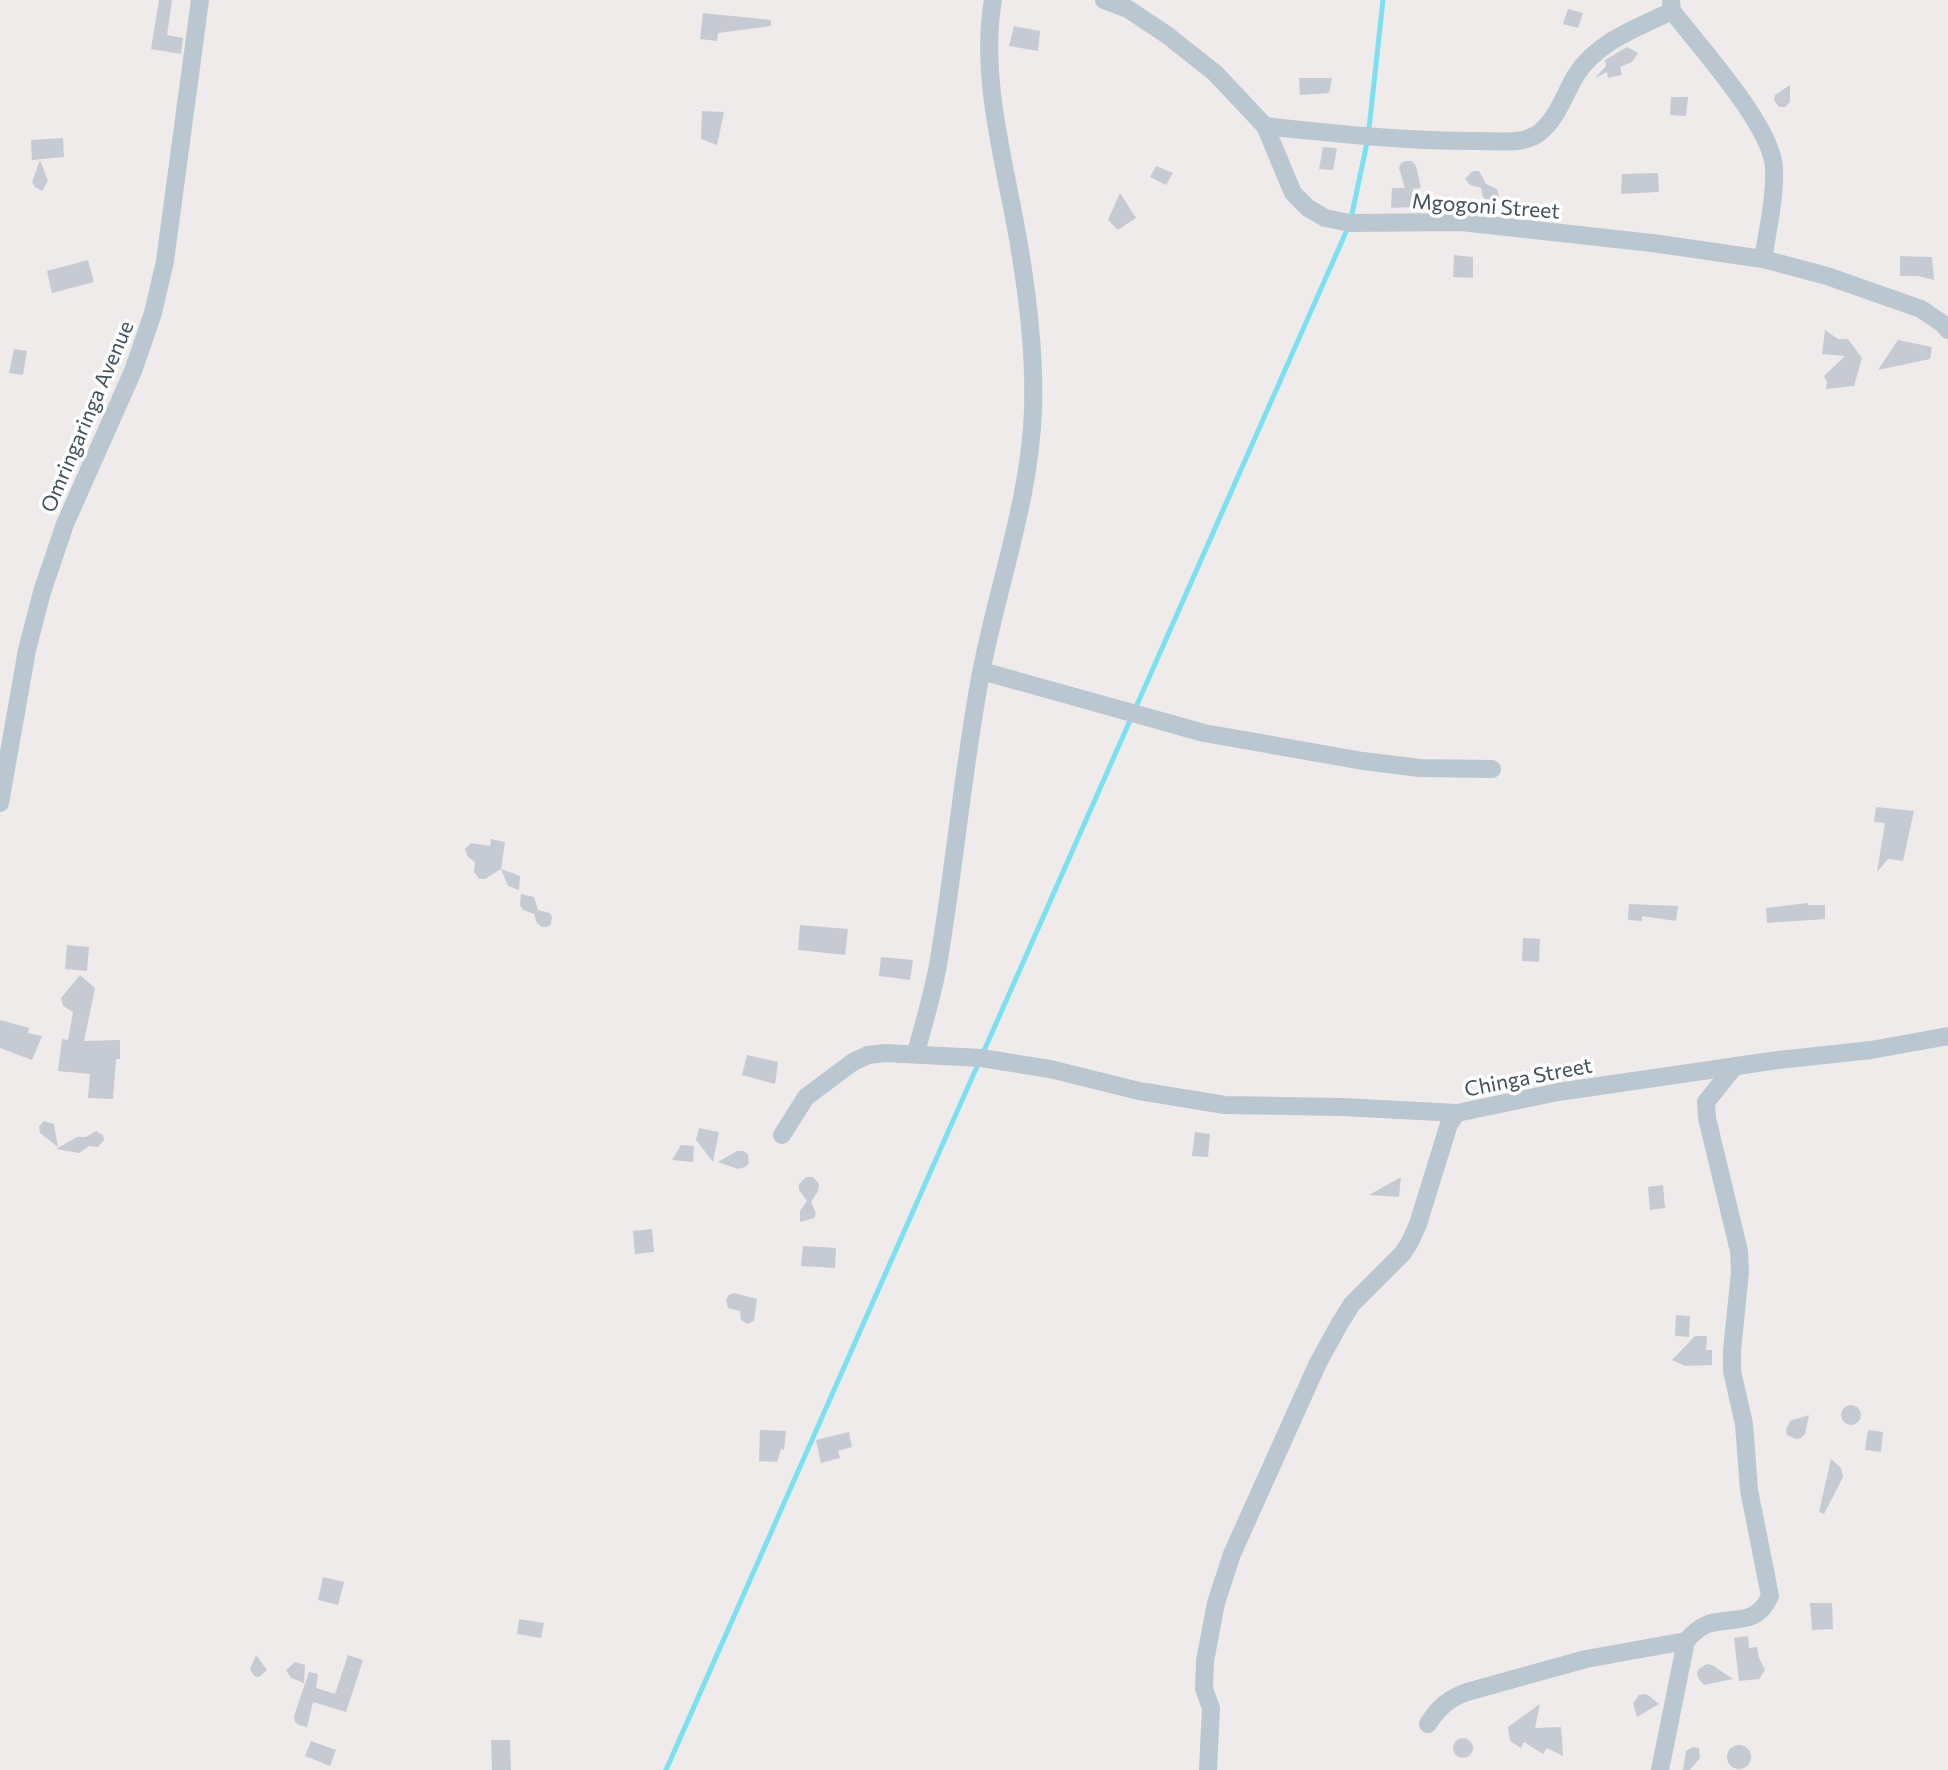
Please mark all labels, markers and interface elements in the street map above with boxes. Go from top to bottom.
street label: Mgogoni Street [1411,187,1561,223]
street label: Omringaringa Avenue [34,316,138,516]
street label: Chinga Street [1462,1051,1594,1101]

